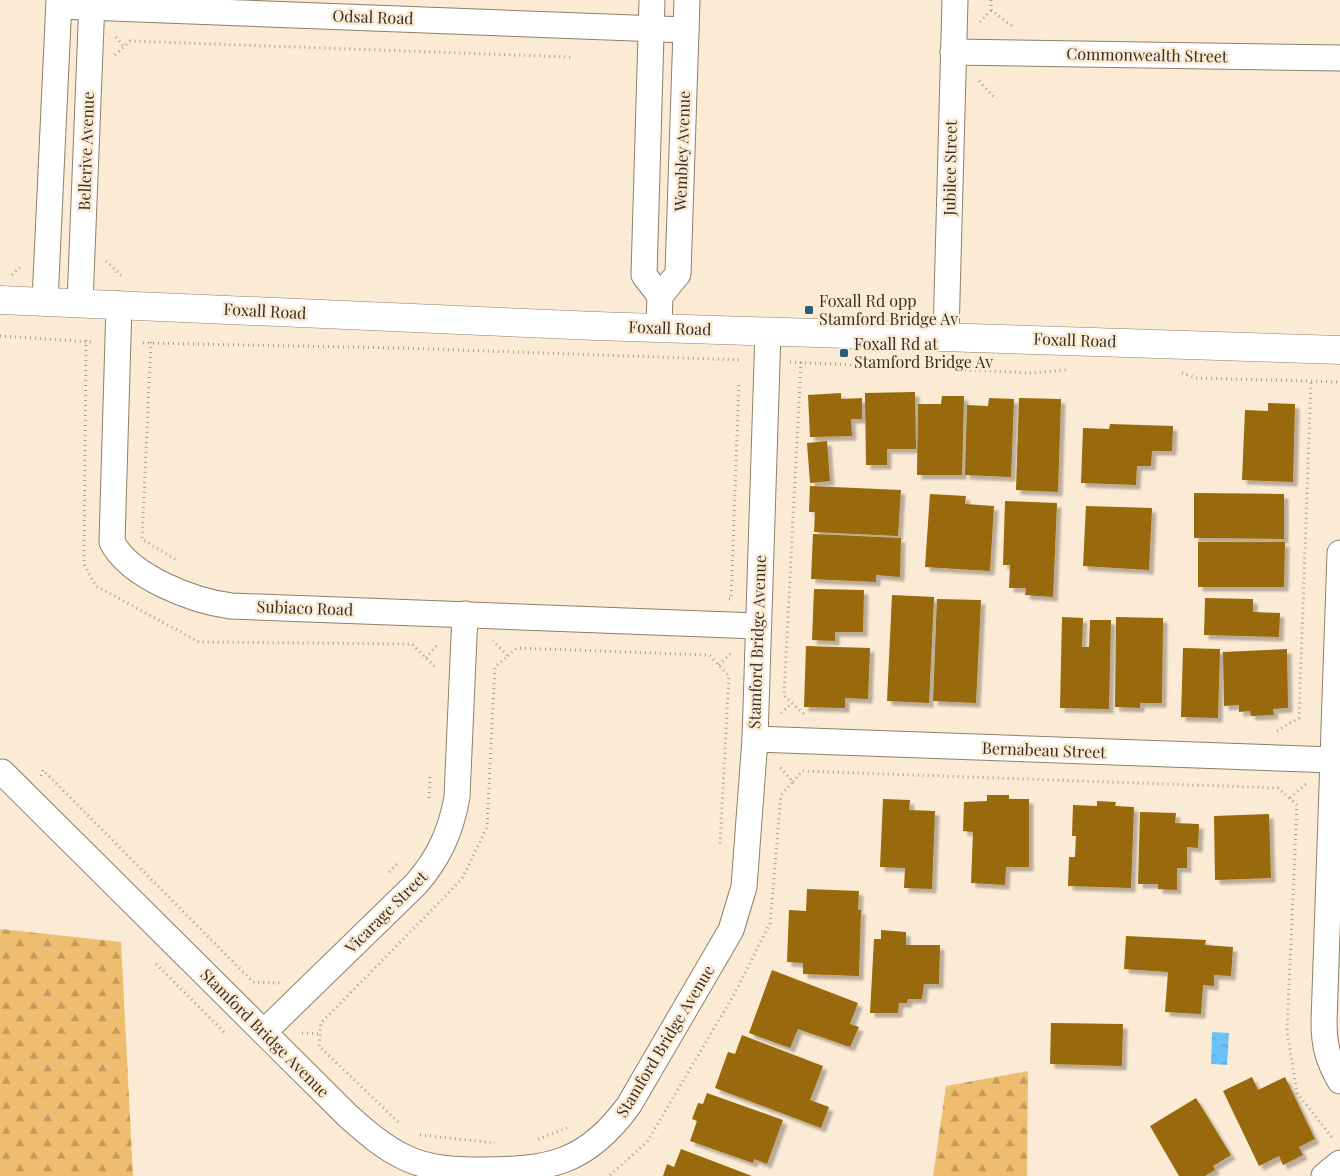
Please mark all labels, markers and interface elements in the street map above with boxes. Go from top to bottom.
street label: Odsal Road [332,5,414,28]
street label: Commonwealth Street [1066,43,1228,66]
street label: Wembley Avenue [669,90,694,213]
street label: Bellerive Avenue [73,91,98,211]
street label: Jubilee Street [938,120,961,217]
place label: Foxall Rd opp Stamford Bridge Av [819,290,958,329]
street label: Foxall Road [223,298,307,323]
marker: Foxall Rd opp Stamford Bridge Av [803,304,815,316]
street label: Foxall Road [628,316,712,339]
street label: Foxall Road [1033,328,1117,351]
place label: Foxall Rd at Stamford Bridge Av [854,333,993,372]
marker: Foxall Rd at Stamford Bridge Av [838,347,850,359]
street label: Stamford Bridge Avenue [743,555,770,729]
street label: Subiaco Road [256,595,354,620]
street label: Bernabeau Street [982,737,1107,762]
street label: Vicarage Street [339,866,432,958]
street label: Stamford Bridge Avenue [611,961,718,1121]
street label: Stamford Bridge Avenue [196,964,334,1102]

